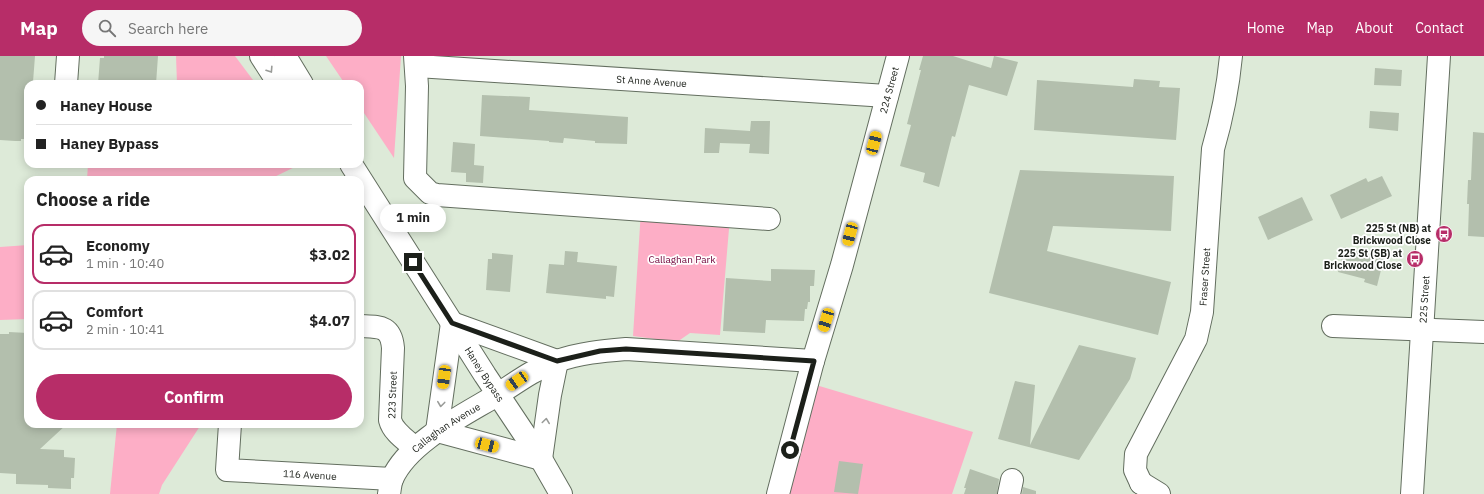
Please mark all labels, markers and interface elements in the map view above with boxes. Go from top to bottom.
search box [82,10,362,46]
text: Map [20,16,58,40]
icon: search [96,17,118,39]
text: Search here [128,19,208,38]
text: Home [1247,19,1284,37]
text: Map [1306,19,1333,37]
text: About [1355,19,1393,37]
text: Contact [1415,19,1464,37]
street label: 224 Street [877,65,902,115]
one-way arrow [265,66,273,73]
street label: St Anne Avenue [616,73,688,90]
text: Haney House [60,96,152,115]
car [865,130,883,156]
text: Haney Bypass [60,134,159,153]
text: Choose a ride [36,188,150,211]
callout: 1 min [380,204,446,232]
text: 1 min [396,209,430,226]
car [841,221,859,247]
place label: 225 St (NB) at Brickwood Close [1353,222,1431,247]
bus stop icon: 225 St (NB) at Brickwood Close [1434,224,1454,244]
icon: car [38,236,74,272]
text: Economy [86,236,150,255]
text: $3.02 [309,245,350,264]
street label: Fraser Street [1196,247,1213,306]
place label: 225 St (SB) at Brickwood Close [1324,247,1402,272]
bus stop icon: 225 St (SB) at Brickwood Close [1405,249,1425,269]
route end [404,253,422,271]
park label: Callaghan Park [649,253,716,266]
text: 1 min · 10:40 [86,255,164,272]
street label: 225 Street [1417,275,1432,324]
icon: car [38,302,74,338]
text: Comfort [86,302,143,321]
car [817,307,835,333]
text: $4.07 [309,311,350,330]
text: 2 min · 10:41 [86,321,164,338]
street label: Haney Bypass [462,344,507,404]
car [436,364,452,390]
car [504,369,530,393]
street label: 223 Street [385,370,400,419]
button: Confirm [36,374,352,420]
street label: Callaghan Avenue [409,400,483,456]
one-way arrow [436,401,445,407]
one-way arrow [541,418,550,424]
car [474,436,500,454]
route start [781,441,799,459]
street label: 116 Avenue [283,467,337,483]

